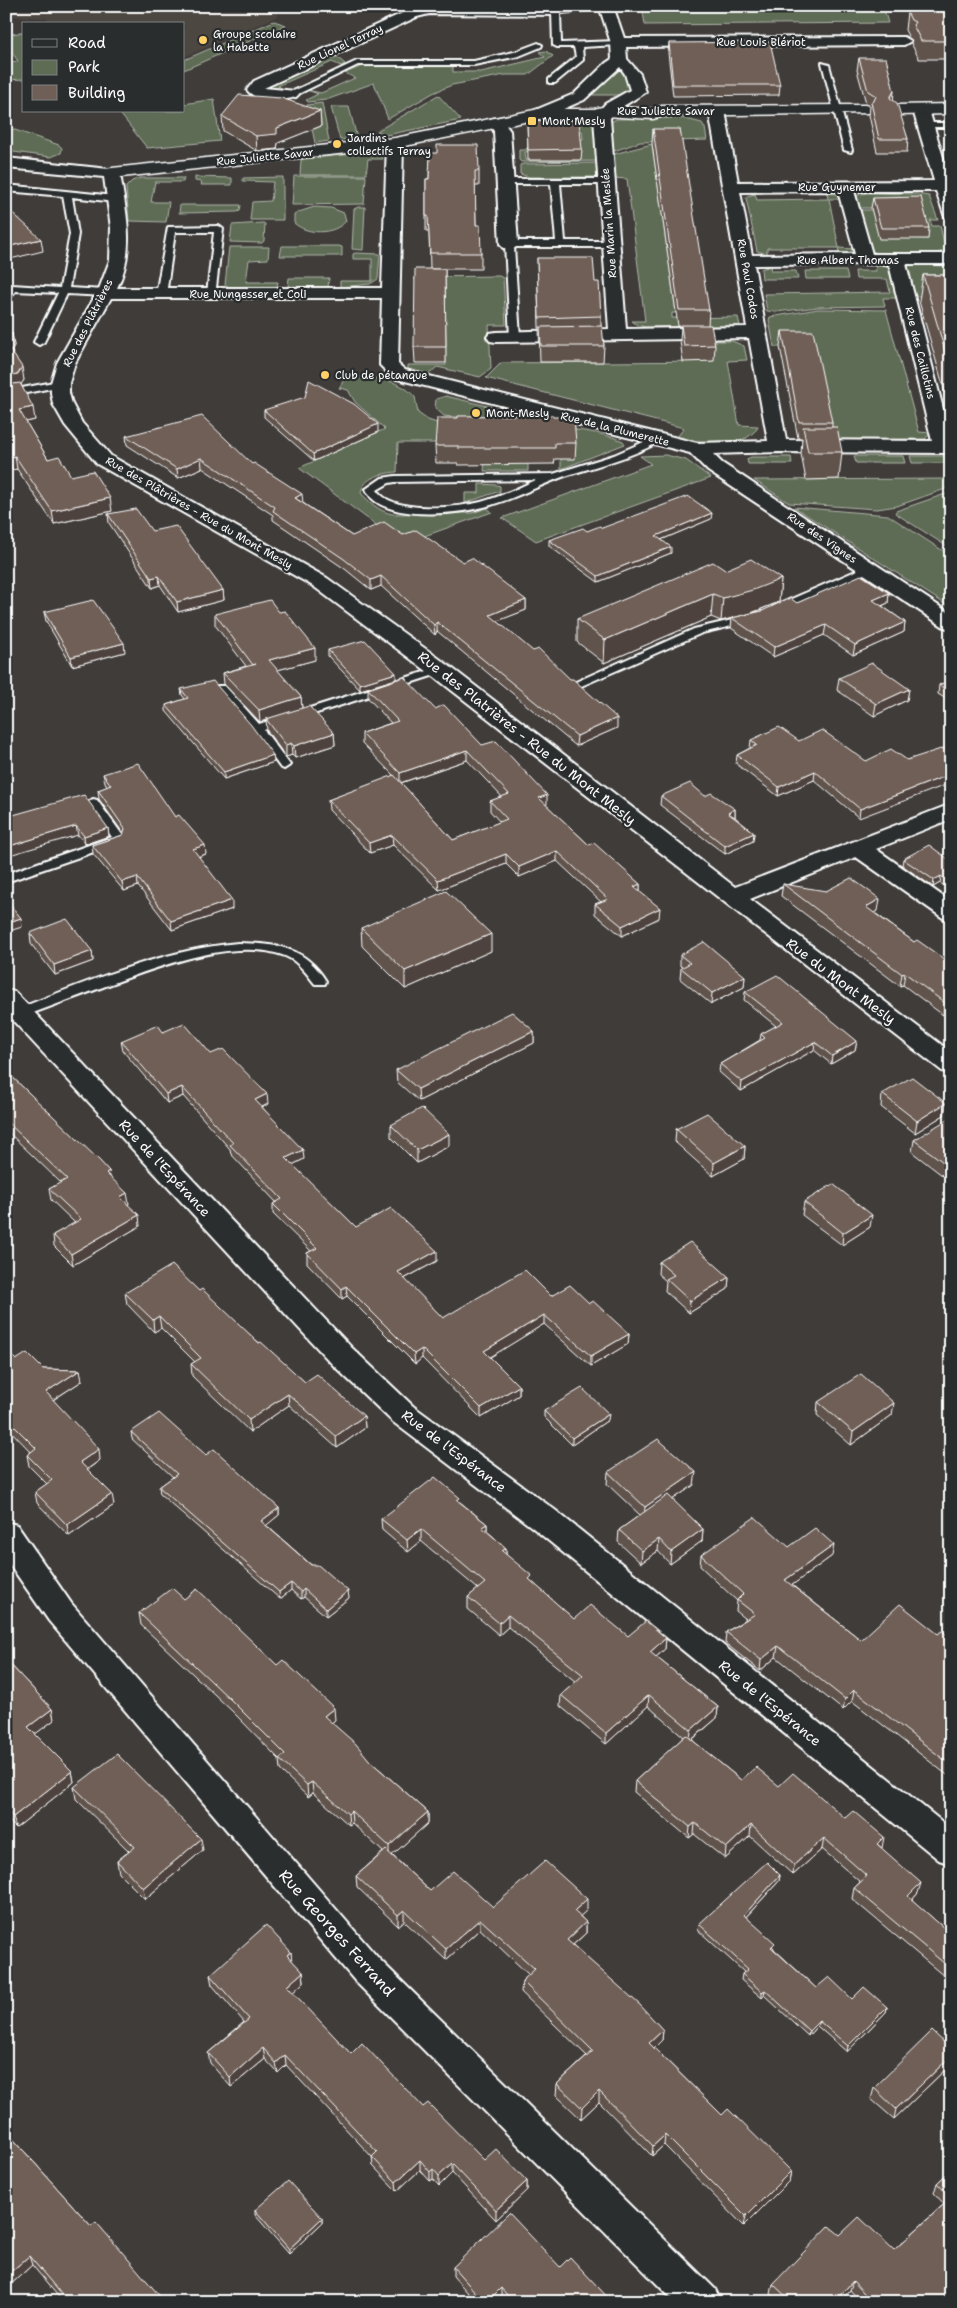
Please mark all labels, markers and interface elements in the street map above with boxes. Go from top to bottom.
street label: Rue Lionel Terray [295,21,385,73]
legend [22,22,185,112]
place label: Groupe scolaire la Habette [213,27,296,55]
text: Road [68,33,106,53]
marker: Groupe scolaire la Habette [197,34,209,46]
street label: Rue Louis Blériot [716,35,806,50]
text: Park [68,57,100,77]
text: Building [68,83,125,103]
street label: Rue Juliette Savar [617,104,715,119]
place label: Mont Mesly [542,114,606,129]
marker: Mont Mesly [526,115,538,127]
place label: Jardins collectifs Terray [347,131,431,159]
marker: Jardins collectifs Terray [331,138,343,150]
street label: Rue Juliette Savar [216,144,314,170]
street label: Rue Marin la Meslée [598,167,620,279]
street label: Rue Guynemer [798,180,876,195]
street label: Rue Paul Codos [734,238,762,320]
street label: Rue Albert Thomas [797,253,899,268]
street label: Rue des Plâtrières [59,277,117,369]
street label: Rue Nungesser et Coli [189,287,307,302]
street label: Rue des Caillotins [901,305,939,401]
place label: Club de pétanque [335,368,428,383]
marker: Club de pétanque [319,369,331,381]
place label: Mont-Mesly [486,406,549,421]
marker: Mont-Mesly [470,407,482,419]
street label: Rue de la Plumerette [559,408,671,450]
street label: Rue des Plâtrières - Rue du Mont Mesly [103,453,295,573]
street label: Rue des Vignes [784,509,860,567]
street label: Rue des Platrières - Rue du Mont Mesly [414,647,640,829]
street label: Rue du Mont Mesly [783,934,899,1028]
street label: Rue de l'Espérance [115,1116,215,1220]
street label: Rue de l'Espérance [398,1406,510,1496]
street label: Rue de l'Espérance [715,1656,825,1750]
street label: Rue Georges Ferrand [274,1865,400,2001]

